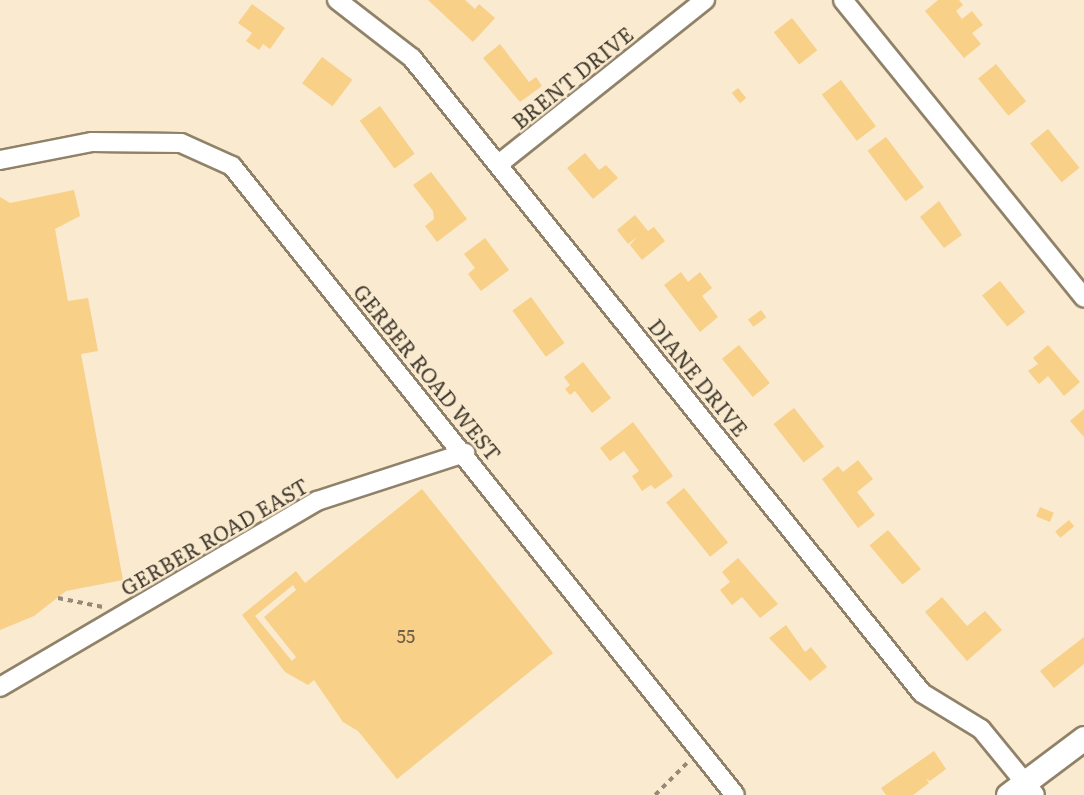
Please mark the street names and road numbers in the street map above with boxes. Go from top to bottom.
street label: BRENT DRIVE [506,20,638,134]
street label: GERBER ROAD WEST [349,279,507,465]
street label: DIANE DRIVE [644,313,754,441]
street label: GERBER ROAD EAST [116,472,312,600]

